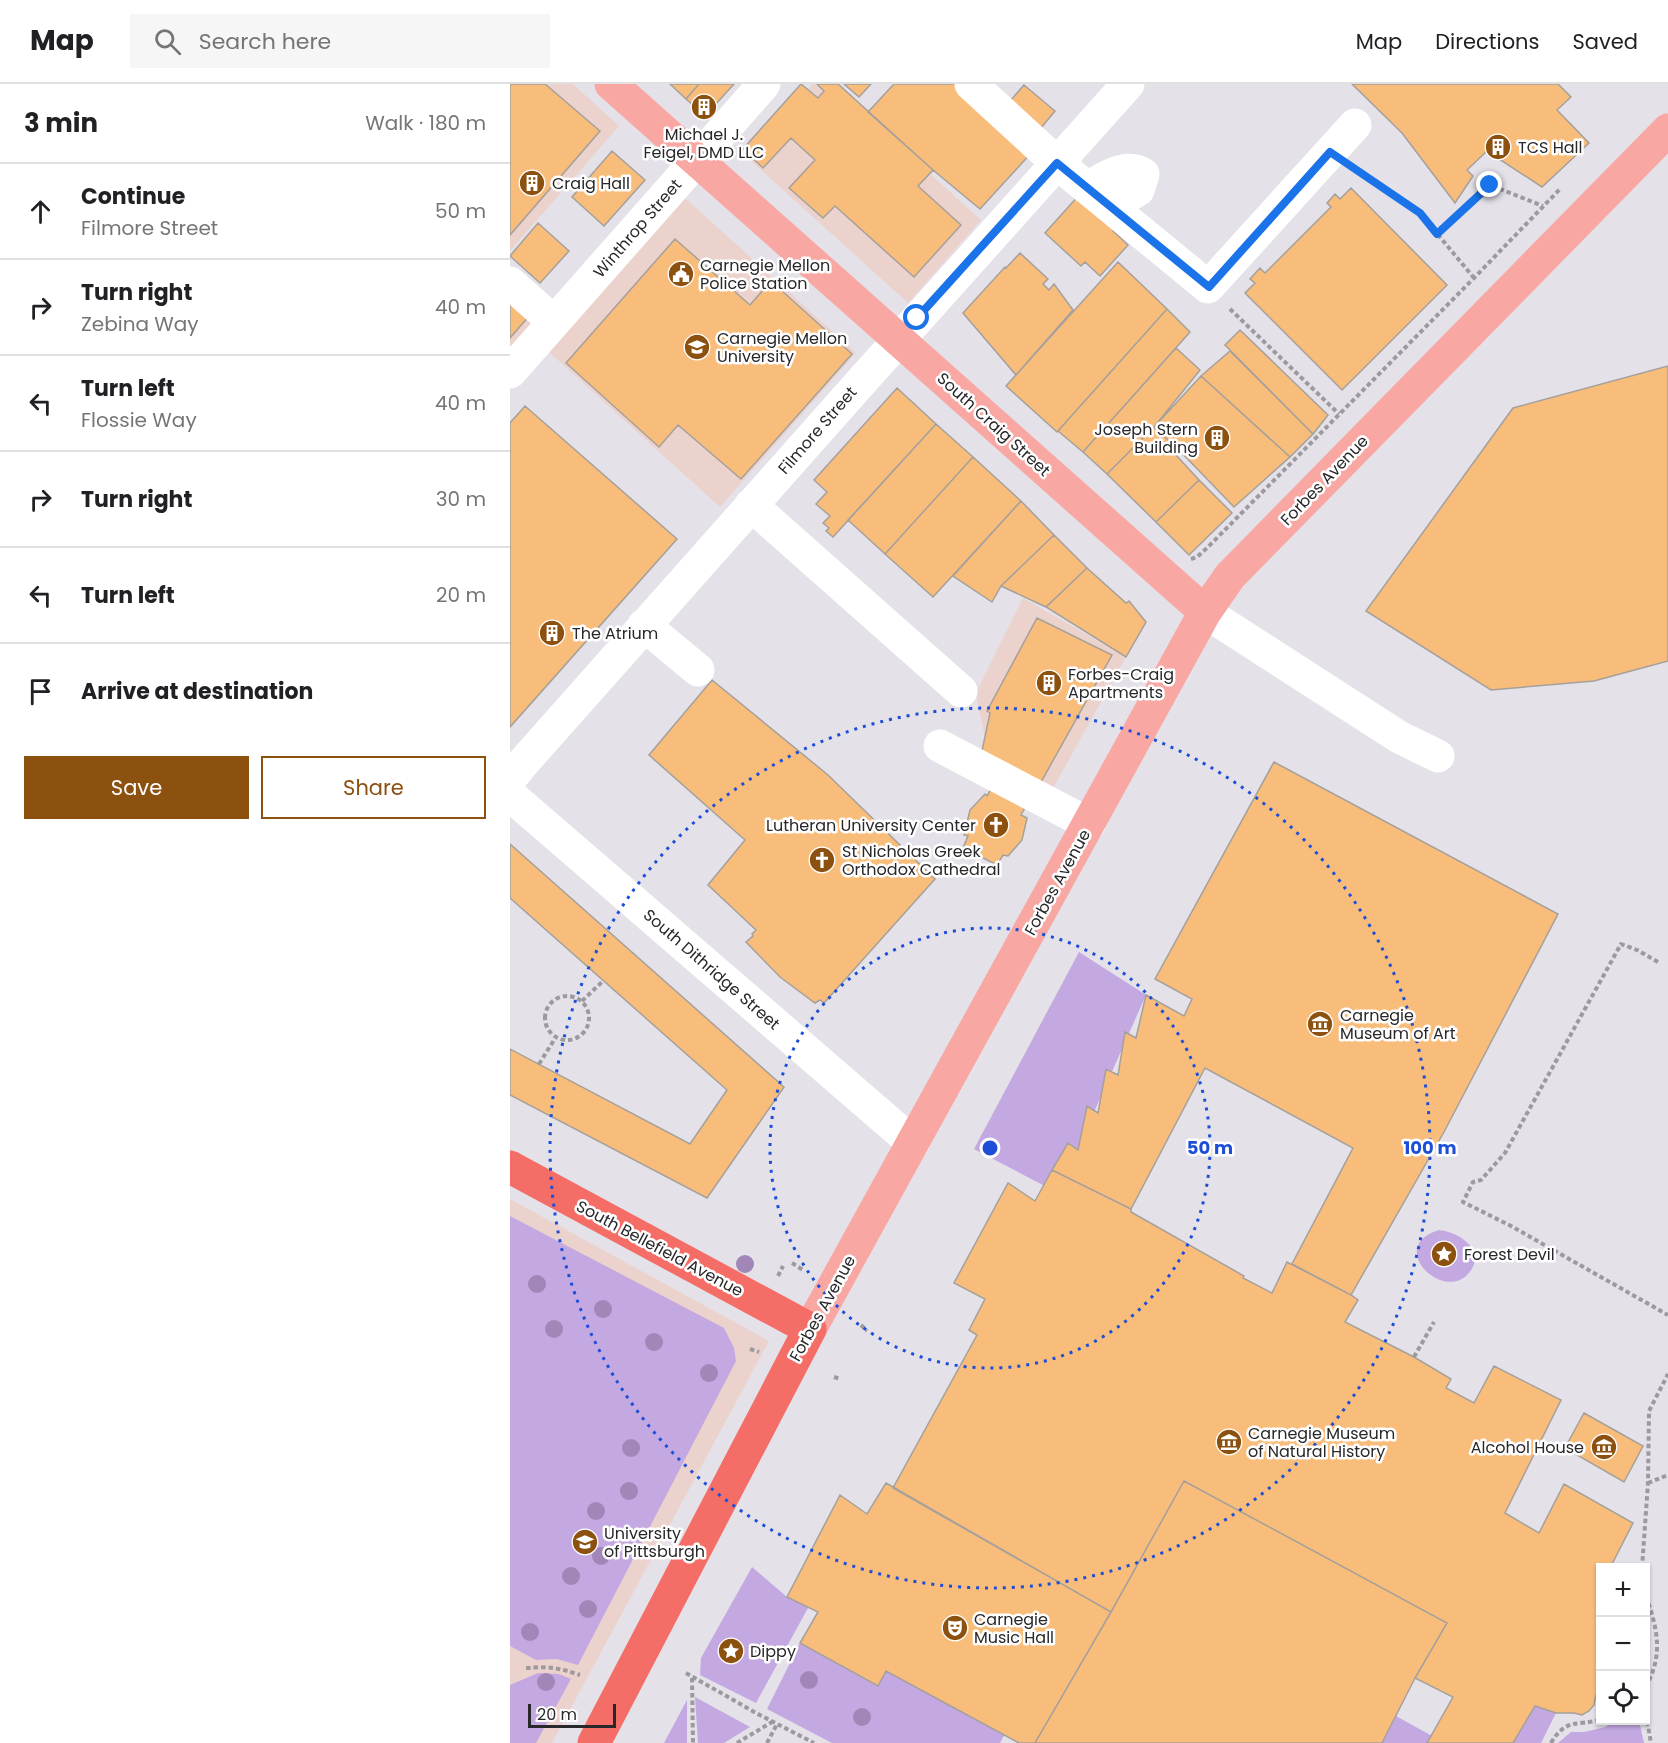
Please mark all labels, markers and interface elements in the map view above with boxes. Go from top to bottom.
search box [130,14,550,68]
text: Map [30,21,94,60]
icon: search [151,25,184,58]
text: Search here [199,26,331,57]
text: Map [1356,27,1402,56]
text: Directions [1435,27,1539,56]
text: Saved [1572,27,1638,56]
building icon: Michael J. Feigel, DMD LLC [689,92,719,122]
text: 3 min [24,105,98,141]
text: Walk · 180 m [365,109,486,137]
place label: Michael J. Feigel, DMD LLC [644,123,764,164]
building icon: TCS Hall [1483,132,1513,162]
place label: TCS Hall [1518,136,1582,159]
building icon: Craig Hall [517,168,547,198]
route end [1476,171,1502,197]
place label: Craig Hall [552,172,630,195]
street label: Winthrop Street [588,174,687,283]
text: Continue [81,181,185,212]
icon: ahead [24,195,57,228]
text: 50 m [435,197,486,225]
text: Filmore Street [81,214,218,242]
place label: Carnegie Mellon Police Station [700,254,830,295]
public building icon: Carnegie Mellon Police Station [666,259,696,289]
text: Turn right [81,277,192,308]
icon: right [24,291,57,324]
text: 40 m [435,293,486,321]
route start [903,304,929,330]
text: Zebina Way [81,310,199,338]
place label: Carnegie Mellon University [717,327,847,368]
school or university icon: Carnegie Mellon University [682,332,712,362]
street label: South Craig Street [932,367,1055,482]
text: Turn left [81,373,175,404]
street label: Filmore Street [773,381,862,479]
icon: left [24,387,57,420]
text: 40 m [435,389,486,417]
text: Flossie Way [81,406,197,434]
place label: Joseph Stern Building [1094,418,1198,459]
building icon: Joseph Stern Building [1202,423,1232,453]
street label: Forbes Avenue [1275,430,1374,531]
icon: right [24,483,57,516]
text: Turn right [81,484,192,515]
text: 30 m [436,485,486,513]
icon: left [24,579,57,612]
text: Turn left [81,580,175,611]
text: 20 m [436,581,486,609]
building icon: The Atrium [537,618,567,648]
place label: The Atrium [572,622,658,645]
place label: Forbes-Craig Apartments [1068,663,1174,704]
building icon: Forbes-Craig Apartments [1034,668,1064,698]
icon: arrive [24,675,57,708]
text: Arrive at destination [81,676,313,707]
button: Save [24,756,249,819]
button: Share [261,756,486,819]
church icon: Lutheran University Center [981,810,1011,840]
place label: Lutheran University Center [766,814,976,837]
street label: Forbes Avenue [1019,825,1096,939]
place label: St Nicholas Greek Orthodox Cathedral [842,840,1001,881]
church icon: St Nicholas Greek Orthodox Cathedral [807,845,837,875]
street label: South Dithridge Street [638,904,785,1035]
place label: Carnegie Museum of Art [1340,1004,1456,1045]
museum icon: Carnegie Museum of Art [1305,1009,1335,1039]
text: 50 m [1187,1135,1233,1160]
text: 100 m [1403,1135,1457,1160]
centre of rings [980,1138,1000,1158]
street label: South Bellefield Avenue [572,1195,747,1302]
place icon: Forest Devil [1429,1239,1459,1269]
place label: Forest Devil [1464,1243,1555,1266]
street label: Forbes Avenue [784,1251,861,1365]
place label: Carnegie Museum of Natural History [1248,1422,1395,1463]
museum icon: Carnegie Museum of Natural History [1214,1427,1244,1457]
museum icon: Alcohol House [1589,1432,1619,1462]
place label: Alcohol House [1471,1436,1584,1459]
place label: University of Pittsburgh [604,1522,705,1563]
school or university icon: University of Pittsburgh [570,1527,600,1557]
map controls [1596,1563,1650,1725]
button: + [1596,1563,1650,1617]
place label: Carnegie Music Hall [974,1608,1054,1649]
theatre icon: Carnegie Music Hall [940,1613,970,1643]
button: − [1596,1617,1650,1671]
place icon: Dippy [716,1636,746,1666]
place label: Dippy [750,1640,796,1663]
button: locate [1596,1671,1650,1725]
scale bar [528,1701,616,1728]
text: 20 m [537,1703,577,1726]

